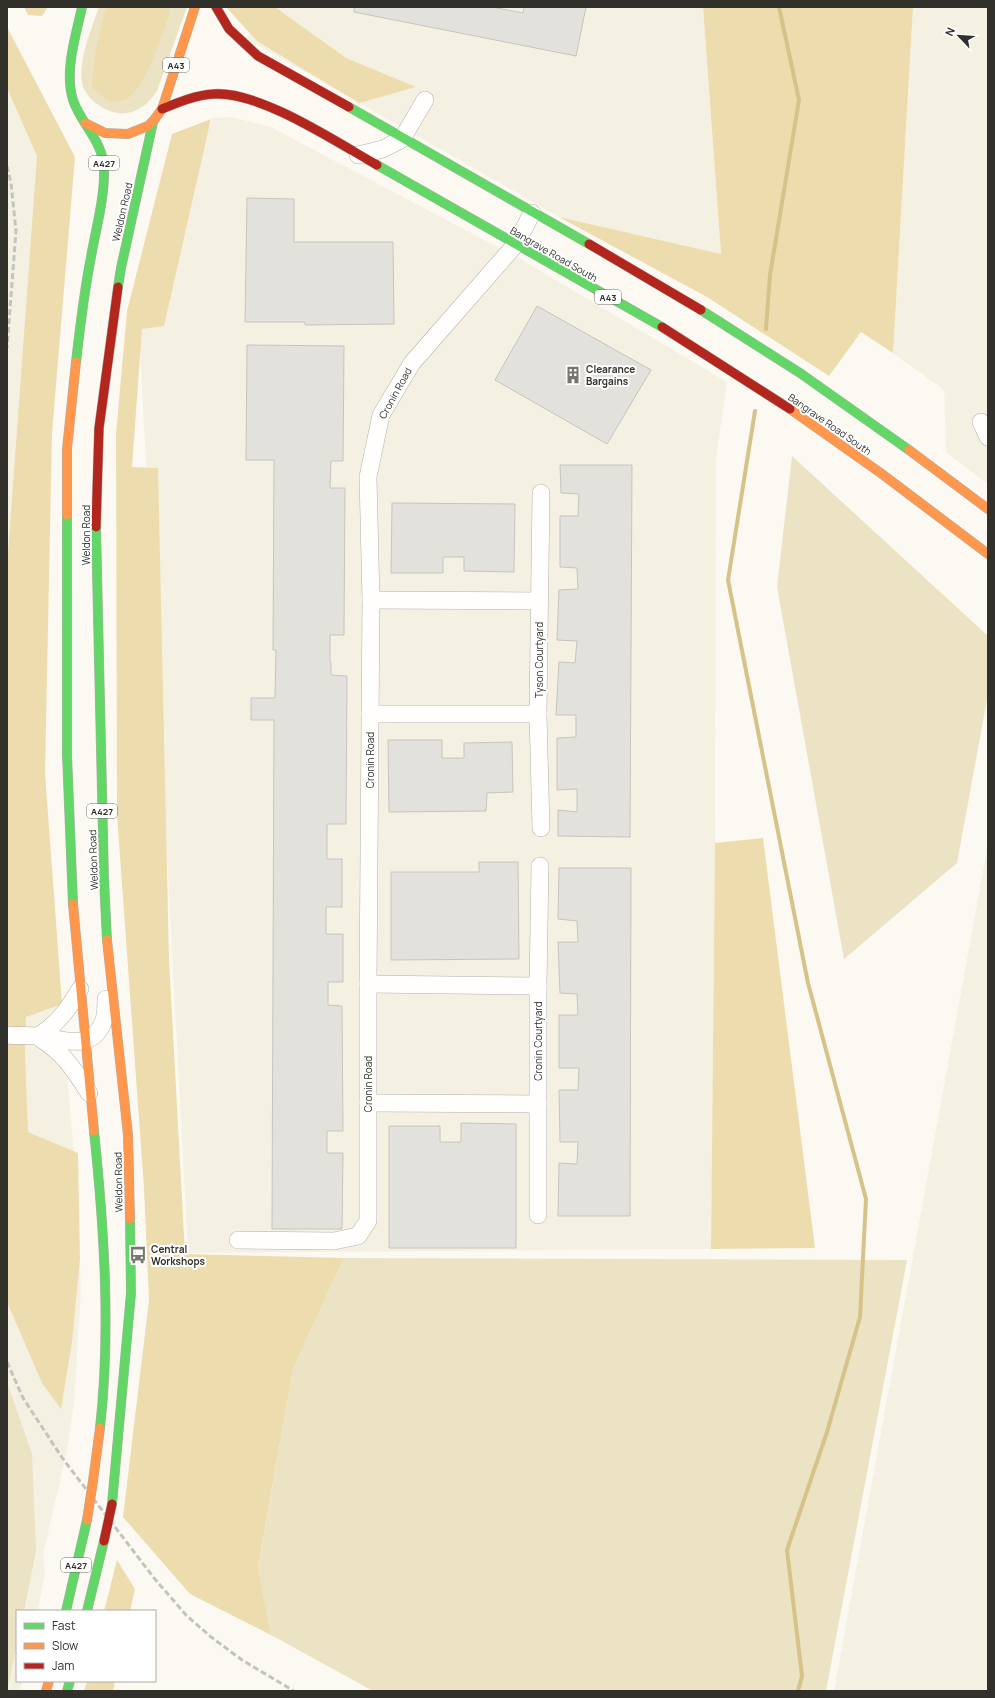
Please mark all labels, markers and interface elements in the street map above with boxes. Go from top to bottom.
north arrow [939,16,979,56]
text: N [941,25,958,38]
road number: A43 [163,58,189,72]
road number: A427 [89,156,119,170]
street label: Weldon Road [108,181,136,243]
street label: Bangrave Road South [508,223,600,285]
road number: A43 [595,290,621,304]
place label: Clearance Bargains [586,362,635,388]
street label: Cronin Road [375,365,415,421]
building icon: Clearance Bargains [563,365,583,385]
street label: Bangrave Road South [786,390,874,458]
street label: Weldon Road [79,505,93,565]
street label: Tyson Courtyard [532,622,546,698]
street label: Cronin Road [363,732,377,788]
road number: A427 [87,804,117,818]
street label: Weldon Road [85,829,101,890]
street label: Cronin Courtyard [531,1001,545,1081]
street label: Cronin Road [361,1056,375,1112]
street label: Weldon Road [110,1152,126,1212]
place label: Central Workshops [151,1242,205,1268]
bus stop icon: Central Workshops [128,1245,148,1265]
road number: A427 [61,1558,91,1572]
legend [16,1610,156,1682]
text: Fast [52,1617,76,1634]
text: Slow [52,1637,78,1654]
text: Jam [52,1657,74,1674]

